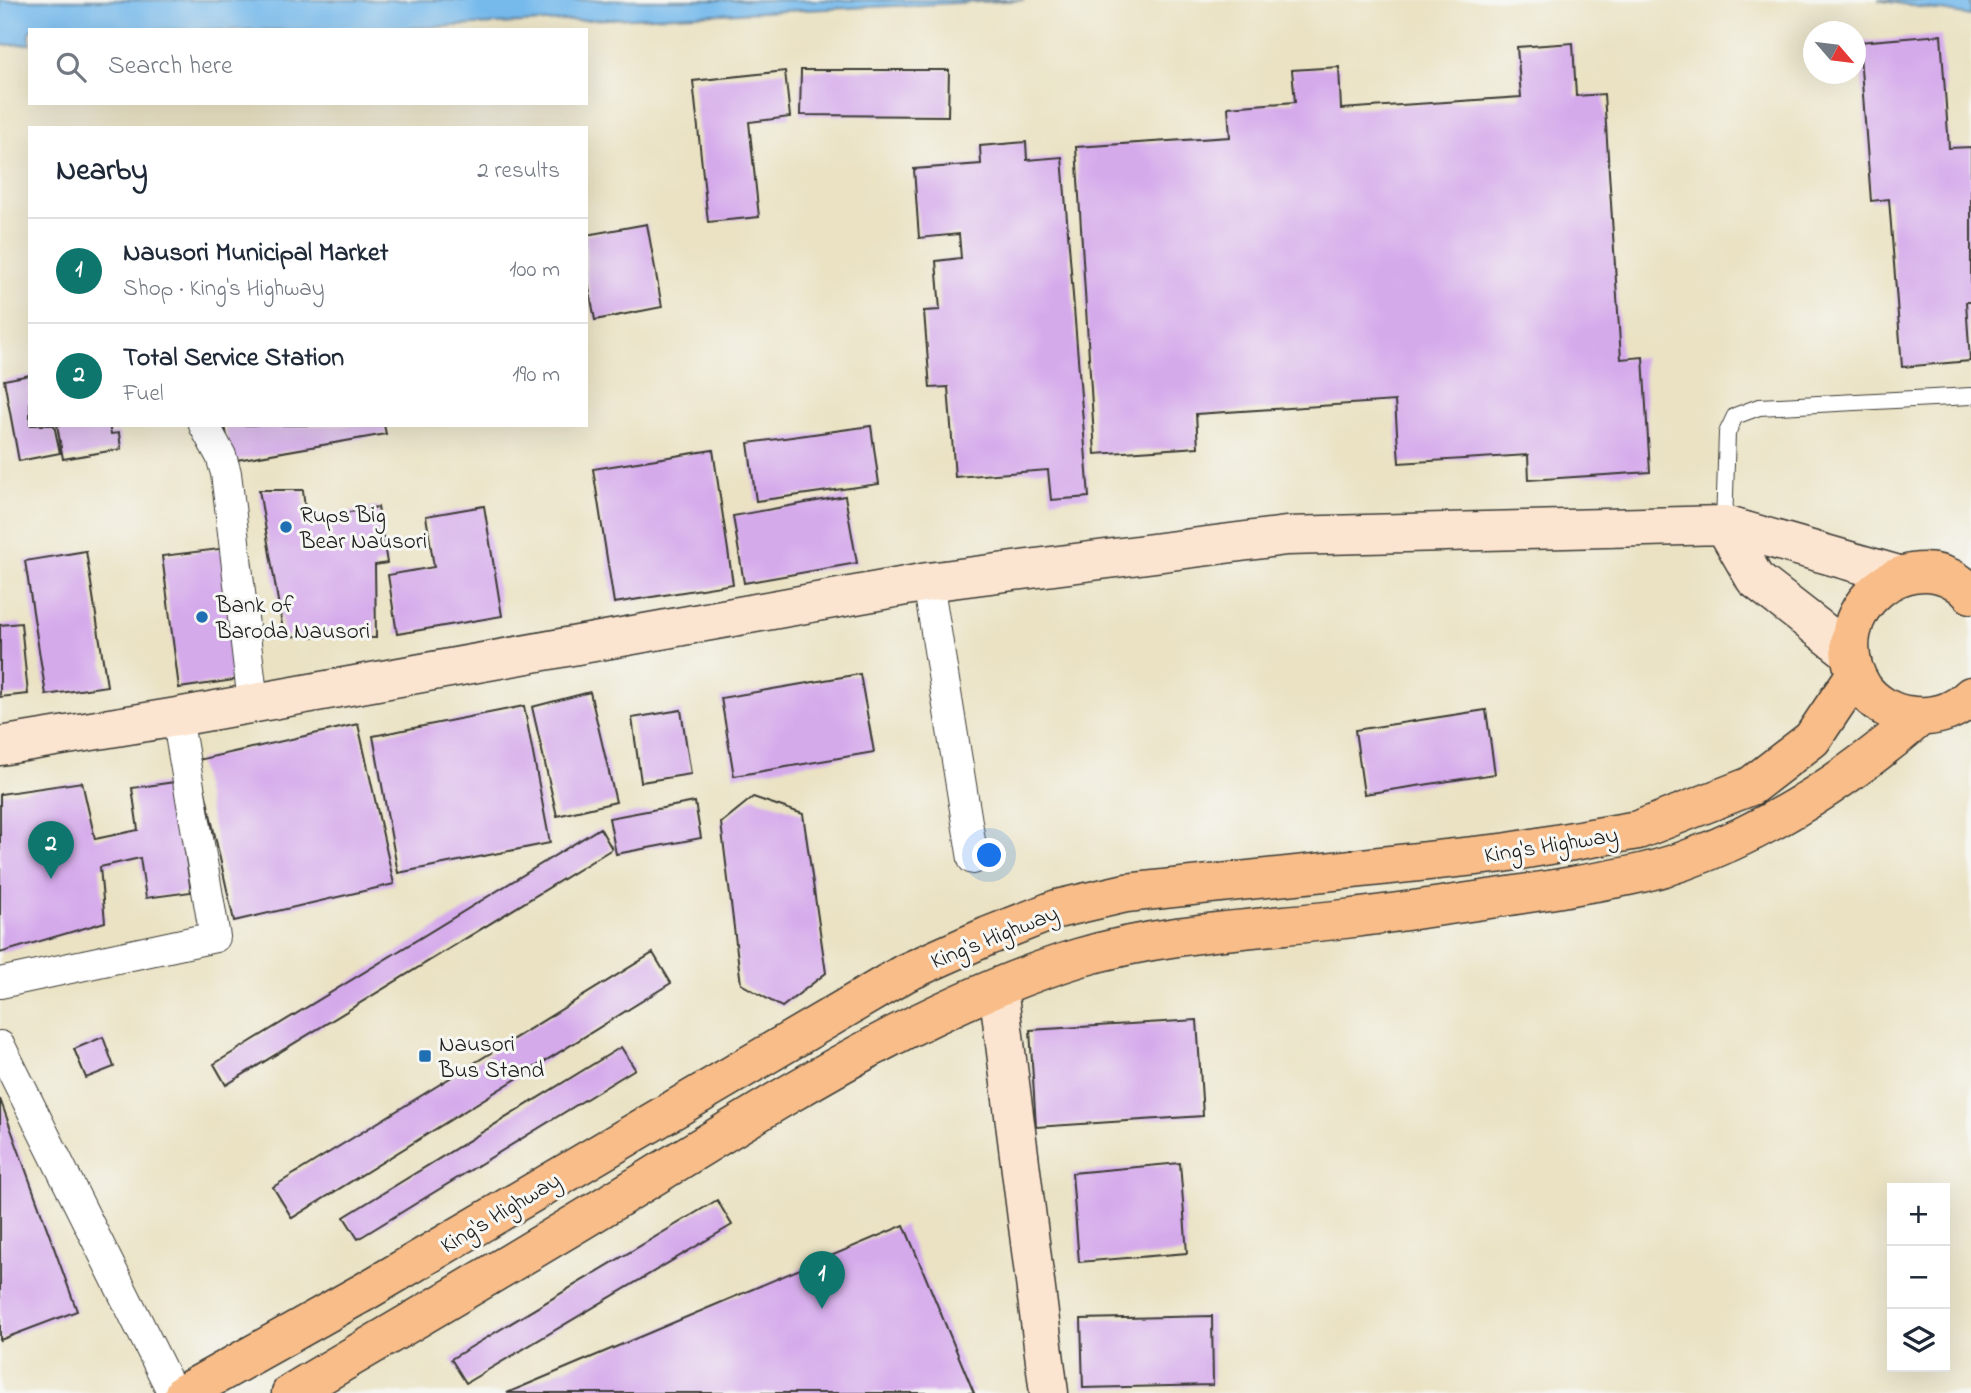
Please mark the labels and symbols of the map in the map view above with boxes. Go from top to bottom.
north arrow [1803,21,1866,84]
place label: Rups Big Bear Nausori [299,500,427,559]
marker: Rups Big Bear Nausori [278,519,294,535]
place label: Bank of Baroda Nausori [215,590,370,649]
marker: Bank of Baroda Nausori [194,609,210,625]
street label: King's Highway [1482,820,1621,875]
pin: 2 [28,821,74,879]
your location [972,838,1006,872]
street label: King's Highway [926,898,1064,981]
place label: Nausori Bus Stand [438,1029,544,1088]
marker: Nausori Bus Stand [417,1048,433,1064]
street label: King's Highway [435,1165,569,1265]
pin: 1 [799,1251,845,1309]

